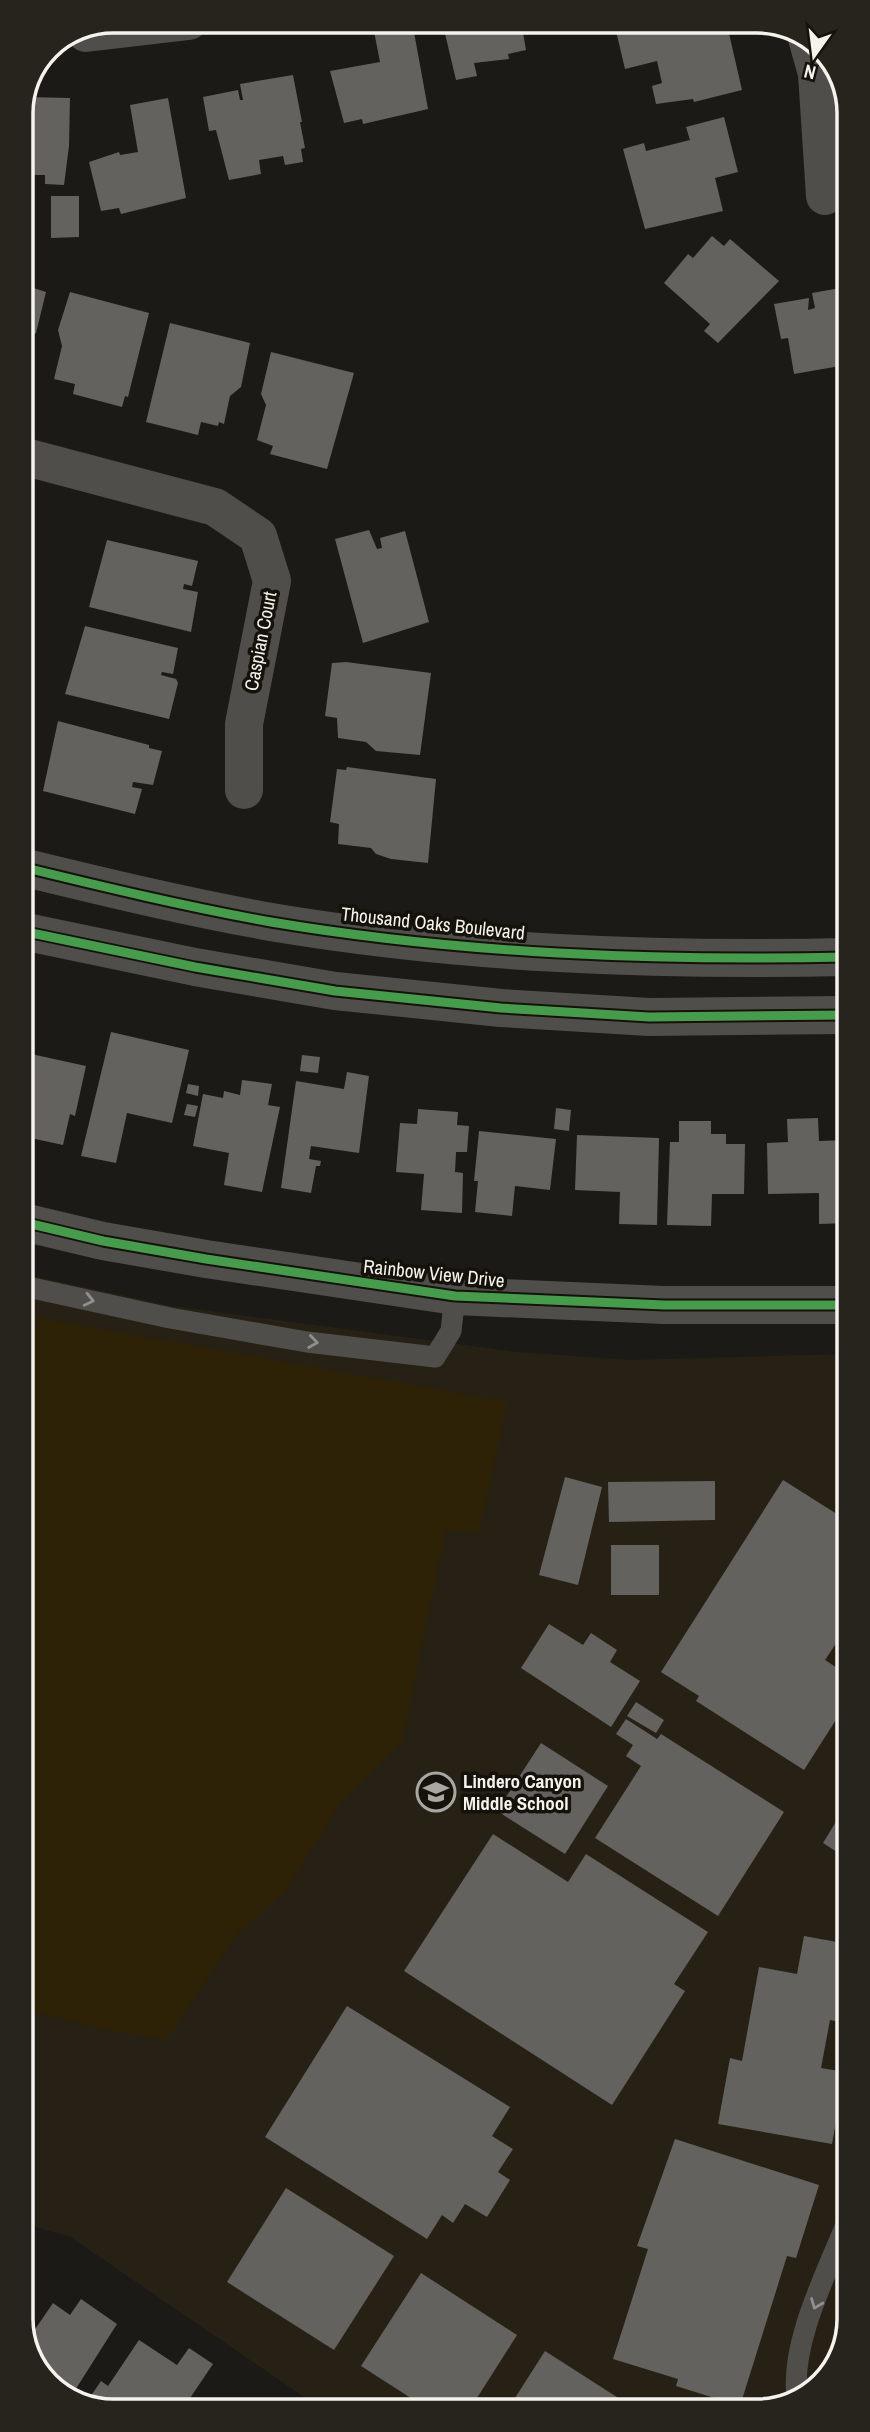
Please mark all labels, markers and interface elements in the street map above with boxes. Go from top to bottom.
north arrow [779,21,849,91]
text: N [801,59,818,86]
street label: Caspian Court [238,589,282,693]
street label: Thousand Oaks Boulevard [340,900,526,946]
street label: Rainbow View Drive [362,1253,506,1293]
one-way arrow [83,1292,95,1307]
one-way arrow [307,1335,319,1350]
place label: Lindero Canyon Middle School [463,1768,582,1816]
school or university icon: Lindero Canyon Middle School [415,1771,457,1813]
one-way arrow [810,2297,824,2309]

